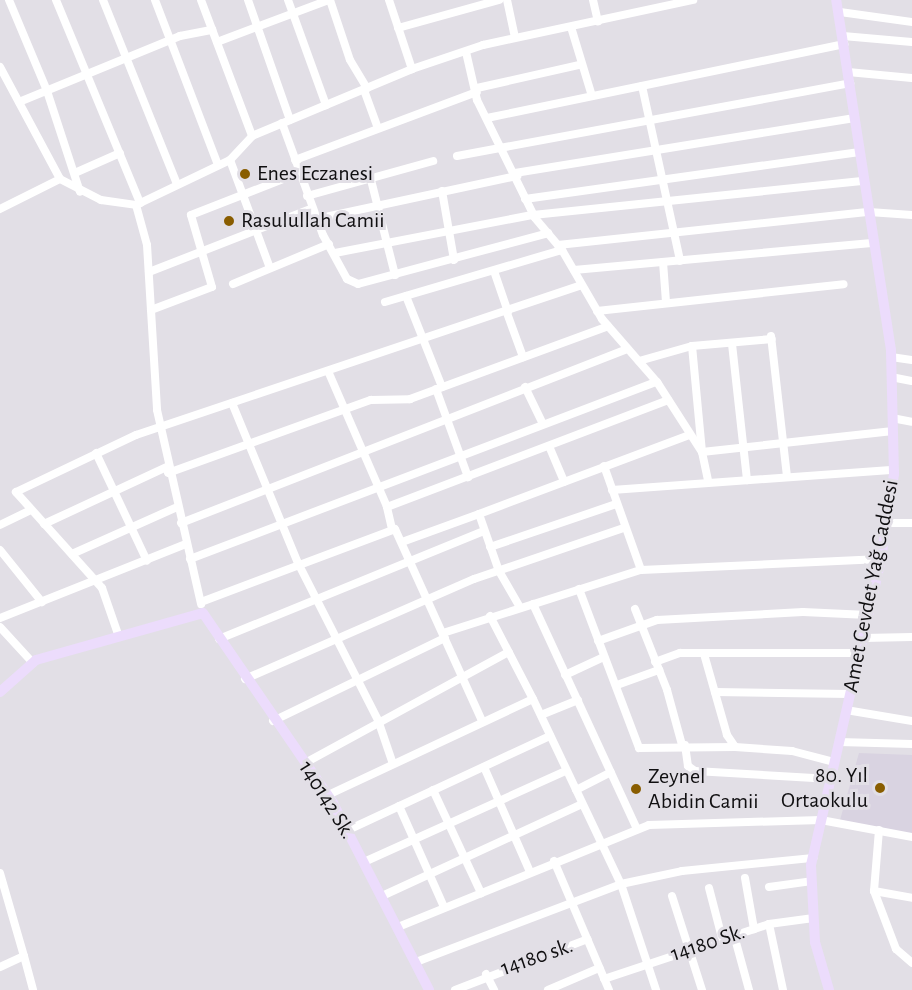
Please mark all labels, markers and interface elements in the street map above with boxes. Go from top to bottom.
place label: Enes Eczanesi [257,161,373,187]
marker: Enes Eczanesi [238,167,252,181]
place label: Rasulullah Camii [241,208,385,234]
marker: Rasulullah Camii [222,214,236,228]
street label: Amet Cevdet Yağ Caddesi [837,478,905,694]
street label: 140142 Sk. [293,756,361,844]
place label: 80. Yıl Ortaokulu [781,762,868,813]
place label: Zeynel Abidin Camii [648,763,759,814]
marker: 80. Yıl Ortaokulu [873,781,887,795]
marker: Zeynel Abidin Camii [629,782,643,796]
street label: 14180 Sk. [667,919,749,967]
street label: 14180 sk. [497,932,577,982]

